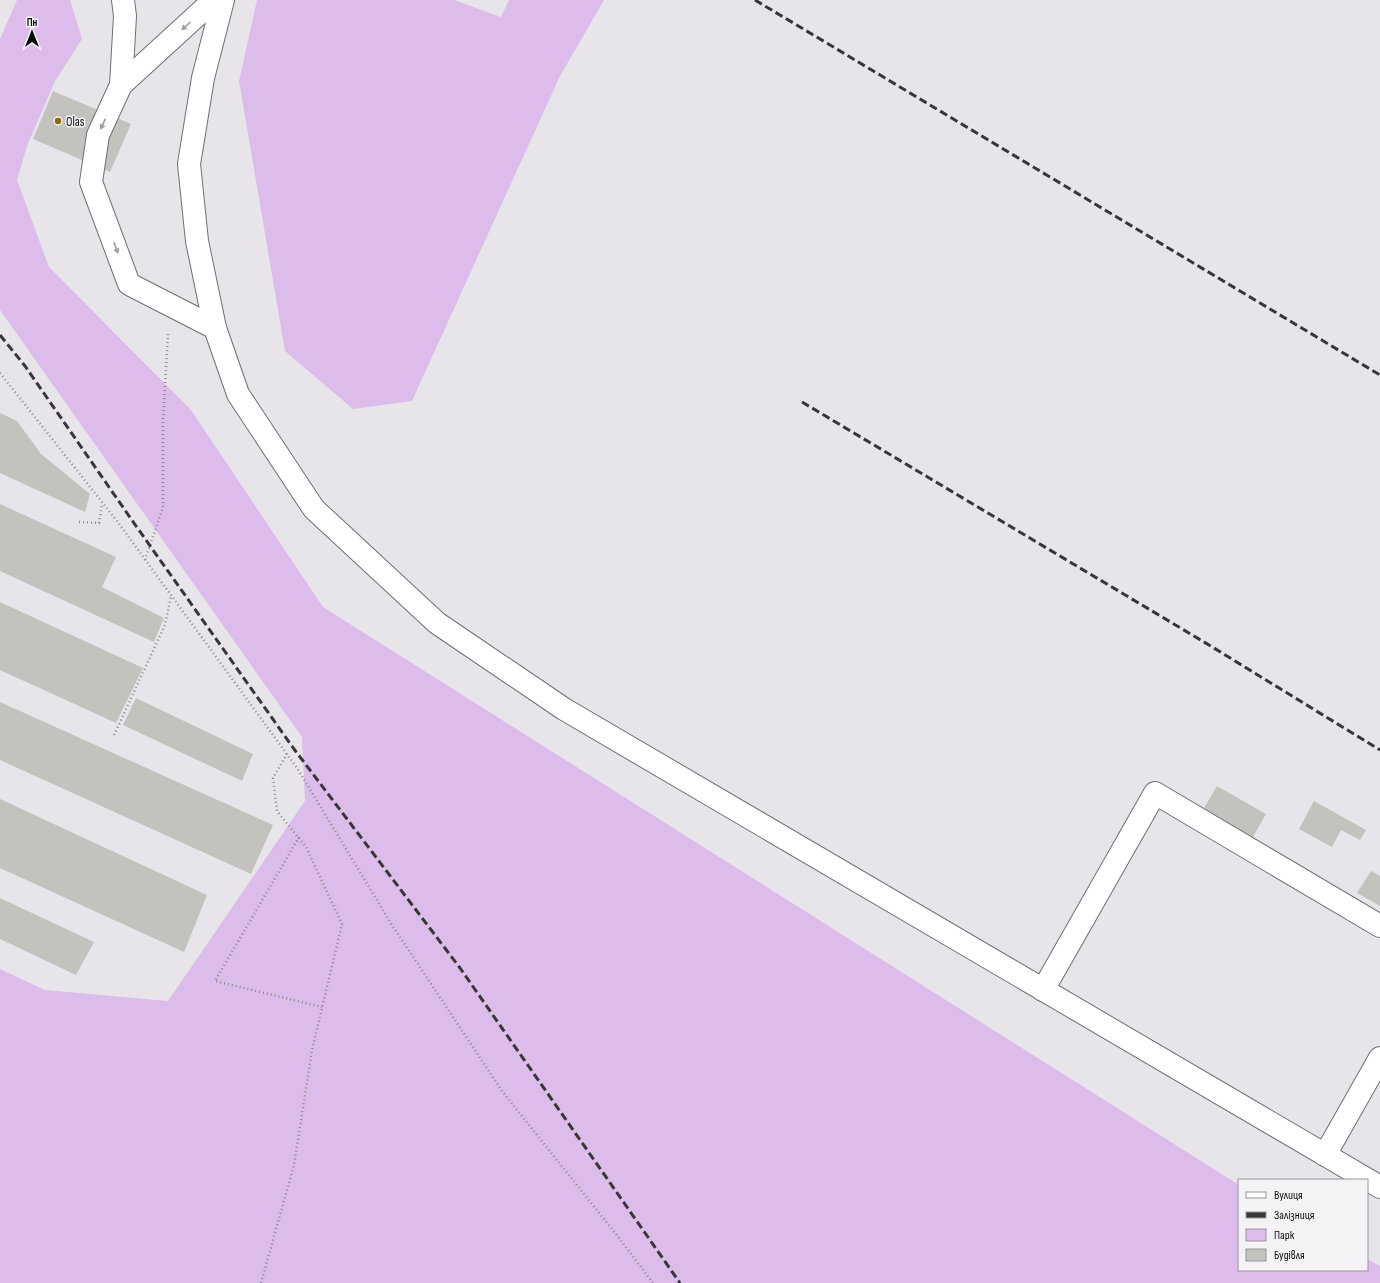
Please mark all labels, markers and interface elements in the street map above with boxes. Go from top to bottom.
north arrow [12,12,52,52]
text: Пн [27,16,38,29]
one-way arrow [180,22,191,31]
place label: Olas [66,114,85,130]
marker: Olas [53,116,63,126]
one-way arrow [100,118,106,129]
one-way arrow [113,242,119,254]
legend [1238,1179,1368,1271]
text: Вулиця [1274,1188,1303,1203]
text: Залізниця [1274,1208,1315,1223]
text: Парк [1274,1228,1295,1243]
text: Будівля [1274,1248,1305,1263]

